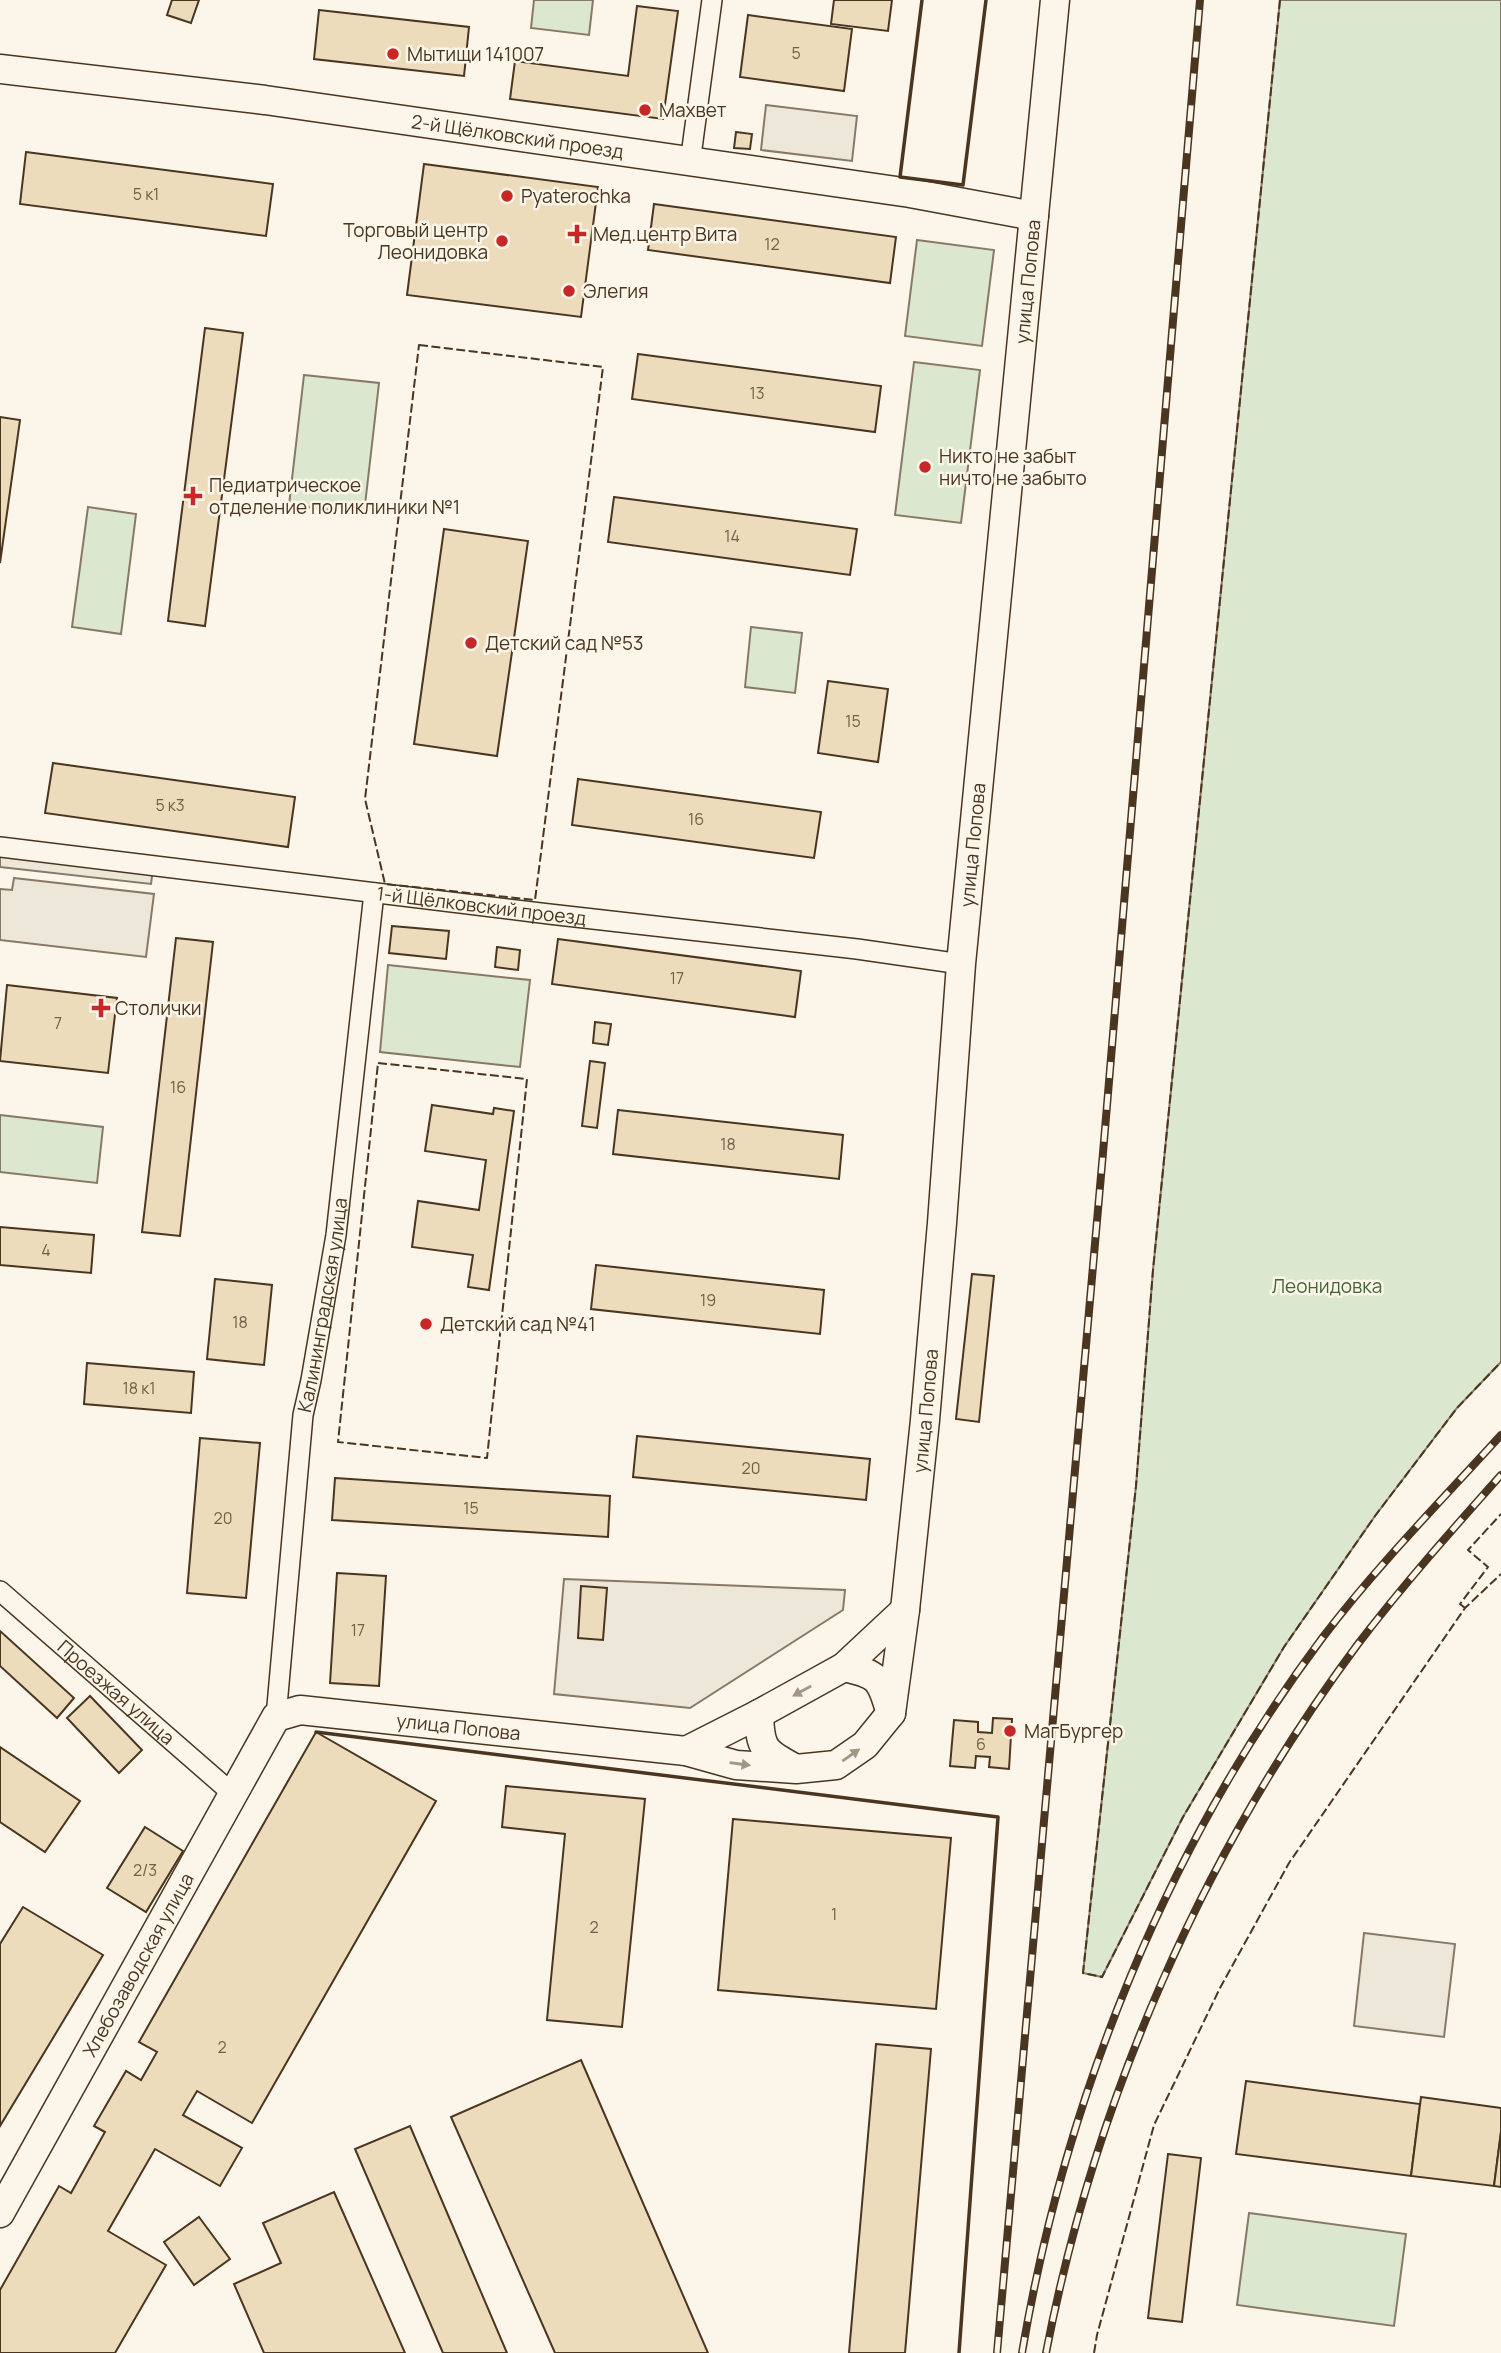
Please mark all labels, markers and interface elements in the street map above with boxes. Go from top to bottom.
place label: Мытищи 141007 [407,41,544,67]
house number: 5 [791,42,801,64]
marker: Мытищи 141007 [385,46,401,62]
place label: Махвет [659,97,727,123]
marker: Махвет [637,102,653,118]
street label: 2-й Щёлковский проезд [410,108,625,165]
house number: 5 к1 [133,183,159,205]
place label: Pyaterochka [521,183,631,209]
marker: Pyaterochka [499,188,515,204]
place label: Торговый центр Леонидовка [343,217,488,265]
street label: улица Попова [1009,218,1047,345]
place label: Мед.центр Вита [593,221,737,247]
marker: Мед.центр Вита [567,224,587,244]
marker: Торговый центр Леонидовка [494,233,510,249]
house number: 12 [764,233,780,255]
place label: Элегия [583,278,649,304]
marker: Элегия [561,283,577,299]
house number: 13 [749,382,765,404]
place label: Никто не забыт ничто не забыто [939,443,1087,491]
marker: Никто не забыт ничто не забыто [917,459,933,475]
place label: Педиатрическое отделение поликлиники №1 [209,472,460,520]
marker: Педиатрическое отделение поликлиники №1 [183,486,203,506]
house number: 14 [724,525,740,547]
place label: Детский сад №53 [485,630,643,656]
marker: Детский сад №53 [463,635,479,651]
house number: 15 [845,710,861,732]
street label: улица Попова [954,782,992,908]
house number: 5 к3 [155,794,185,816]
house number: 16 [688,808,704,830]
street label: 1-й Щёлковский проезд [375,880,588,931]
house number: 17 [670,967,684,989]
place label: Столички [115,995,202,1021]
marker: Столички [93,1000,109,1016]
house number: 7 [54,1012,62,1034]
house number: 16 [170,1076,186,1098]
house number: 18 [720,1133,736,1155]
street label: Калининградская улица [291,1196,353,1415]
house number: 4 [41,1239,51,1261]
park label: Леонидовка [1272,1273,1382,1299]
house number: 19 [700,1289,716,1311]
house number: 18 [232,1311,248,1333]
place label: Детский сад №41 [440,1311,596,1337]
marker: Детский сад №41 [418,1316,434,1332]
street label: улица Попова [906,1348,944,1474]
house number: 18 к1 [123,1377,155,1399]
house number: 20 [742,1457,760,1479]
house number: 15 [463,1497,479,1519]
house number: 20 [214,1507,232,1529]
house number: 17 [351,1619,365,1641]
street label: Проезжая улица [52,1634,180,1750]
one-way arrow [792,1685,811,1697]
street label: улица Попова [395,1707,522,1746]
place label: МагБургер [1024,1718,1123,1744]
marker: МагБургер [1002,1723,1018,1739]
house number: 6 [976,1733,986,1755]
one-way arrow [842,1748,860,1762]
one-way arrow [729,1759,751,1770]
house number: 2/3 [133,1859,157,1881]
street label: Хлебозаводская улица [76,1868,200,2062]
house number: 1 [831,1903,837,1925]
house number: 2 [589,1916,599,1938]
house number: 2 [217,2036,227,2058]

